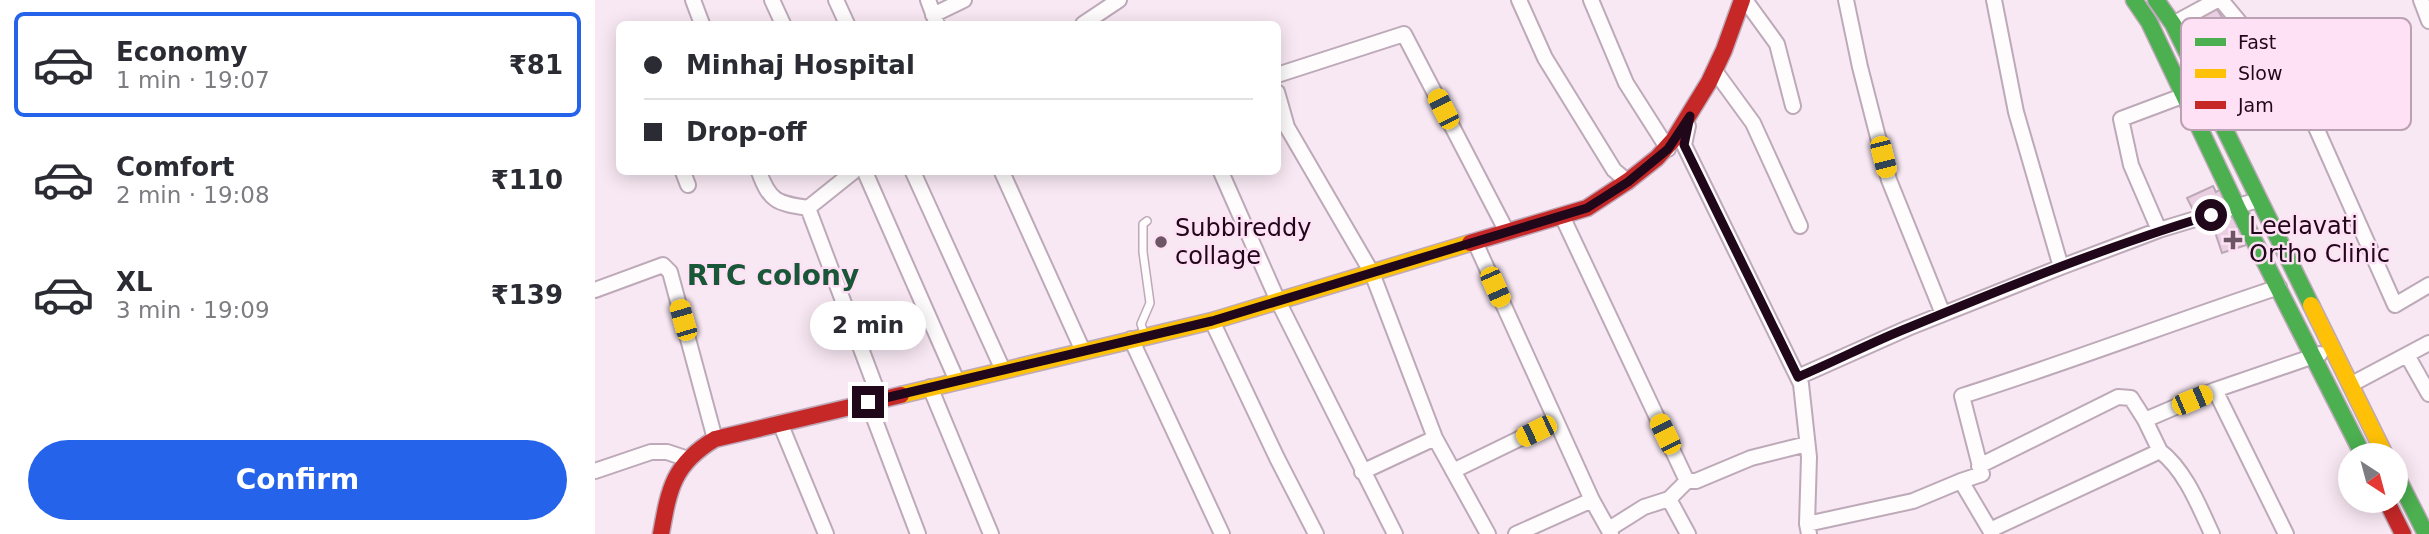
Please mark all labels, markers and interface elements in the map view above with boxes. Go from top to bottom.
legend [2181,18,2411,130]
text: Fast [2238,31,2276,53]
icon: car [32,33,95,96]
text: Economy [116,37,247,67]
text: ₹81 [509,50,563,80]
text: Minhaj Hospital [686,50,915,80]
text: Slow [2238,62,2283,84]
text: 1 min · 19:07 [116,67,270,93]
car [1425,86,1462,132]
text: Jam [2237,94,2274,116]
text: Drop-off [686,117,807,147]
car [1868,134,1899,180]
icon: car [32,148,95,211]
text: Comfort [116,152,234,182]
text: ₹110 [491,165,563,195]
text: 2 min · 19:08 [116,182,270,208]
route start [2195,199,2227,231]
place label: Leelavati Ortho Clinic [2249,212,2390,268]
place label: Subbireddy collage [1175,214,1311,270]
marker: Leelavati Ortho Clinic [2223,230,2243,250]
marker: Subbireddy collage [1153,234,1169,250]
district label: RTC colony [687,259,859,292]
icon: car [32,263,95,326]
car [1477,264,1514,310]
text: XL [116,267,153,297]
text: ₹139 [491,280,563,310]
text: 3 min · 19:09 [116,297,270,323]
car [668,297,699,343]
callout: 2 min [810,300,926,350]
text: 2 min [832,312,904,338]
car [2169,382,2216,418]
route end [852,386,884,418]
car [1647,411,1684,457]
car [1513,412,1560,450]
button: Confirm [28,440,567,520]
north arrow [2338,443,2408,513]
map controls [2338,443,2408,513]

